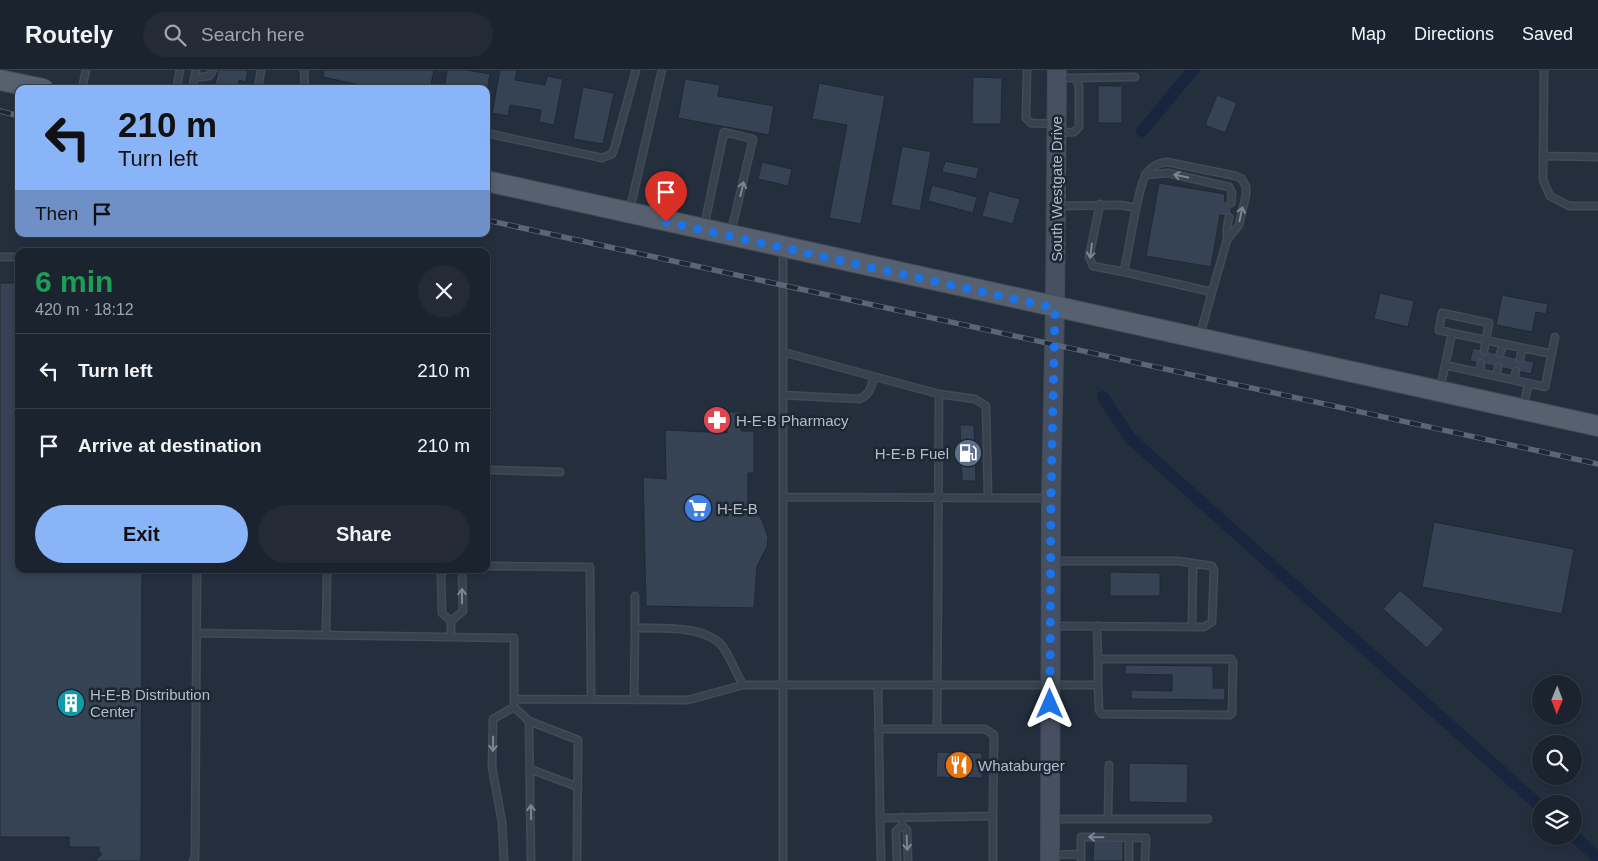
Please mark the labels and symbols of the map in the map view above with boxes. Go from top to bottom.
street label: South Westgate Drive [1048,116,1065,262]
pin [645,171,687,222]
one-way arrow [1173,171,1189,180]
one-way arrow [737,181,747,197]
one-way arrow [1237,207,1247,223]
one-way arrow [1086,242,1096,258]
pharmacy icon: H-E-B Pharmacy [702,405,732,435]
place label: H-E-B Pharmacy [736,412,849,429]
fuel station icon: H-E-B Fuel [953,438,983,468]
place label: H-E-B Fuel [875,445,949,462]
supermarket icon: H-E-B [683,493,713,523]
place label: H-E-B [717,500,758,517]
one-way arrow [458,588,467,604]
north arrow [1532,675,1582,725]
position arrow [1023,677,1075,729]
place label: H-E-B Distribution Center [90,686,210,720]
building icon: H-E-B Distribution Center [56,688,86,718]
one-way arrow [488,736,498,752]
restaurant icon: Whataburger [944,750,974,780]
place label: Whataburger [978,757,1065,774]
one-way arrow [526,805,535,821]
one-way arrow [1089,832,1105,842]
one-way arrow [903,834,912,850]

